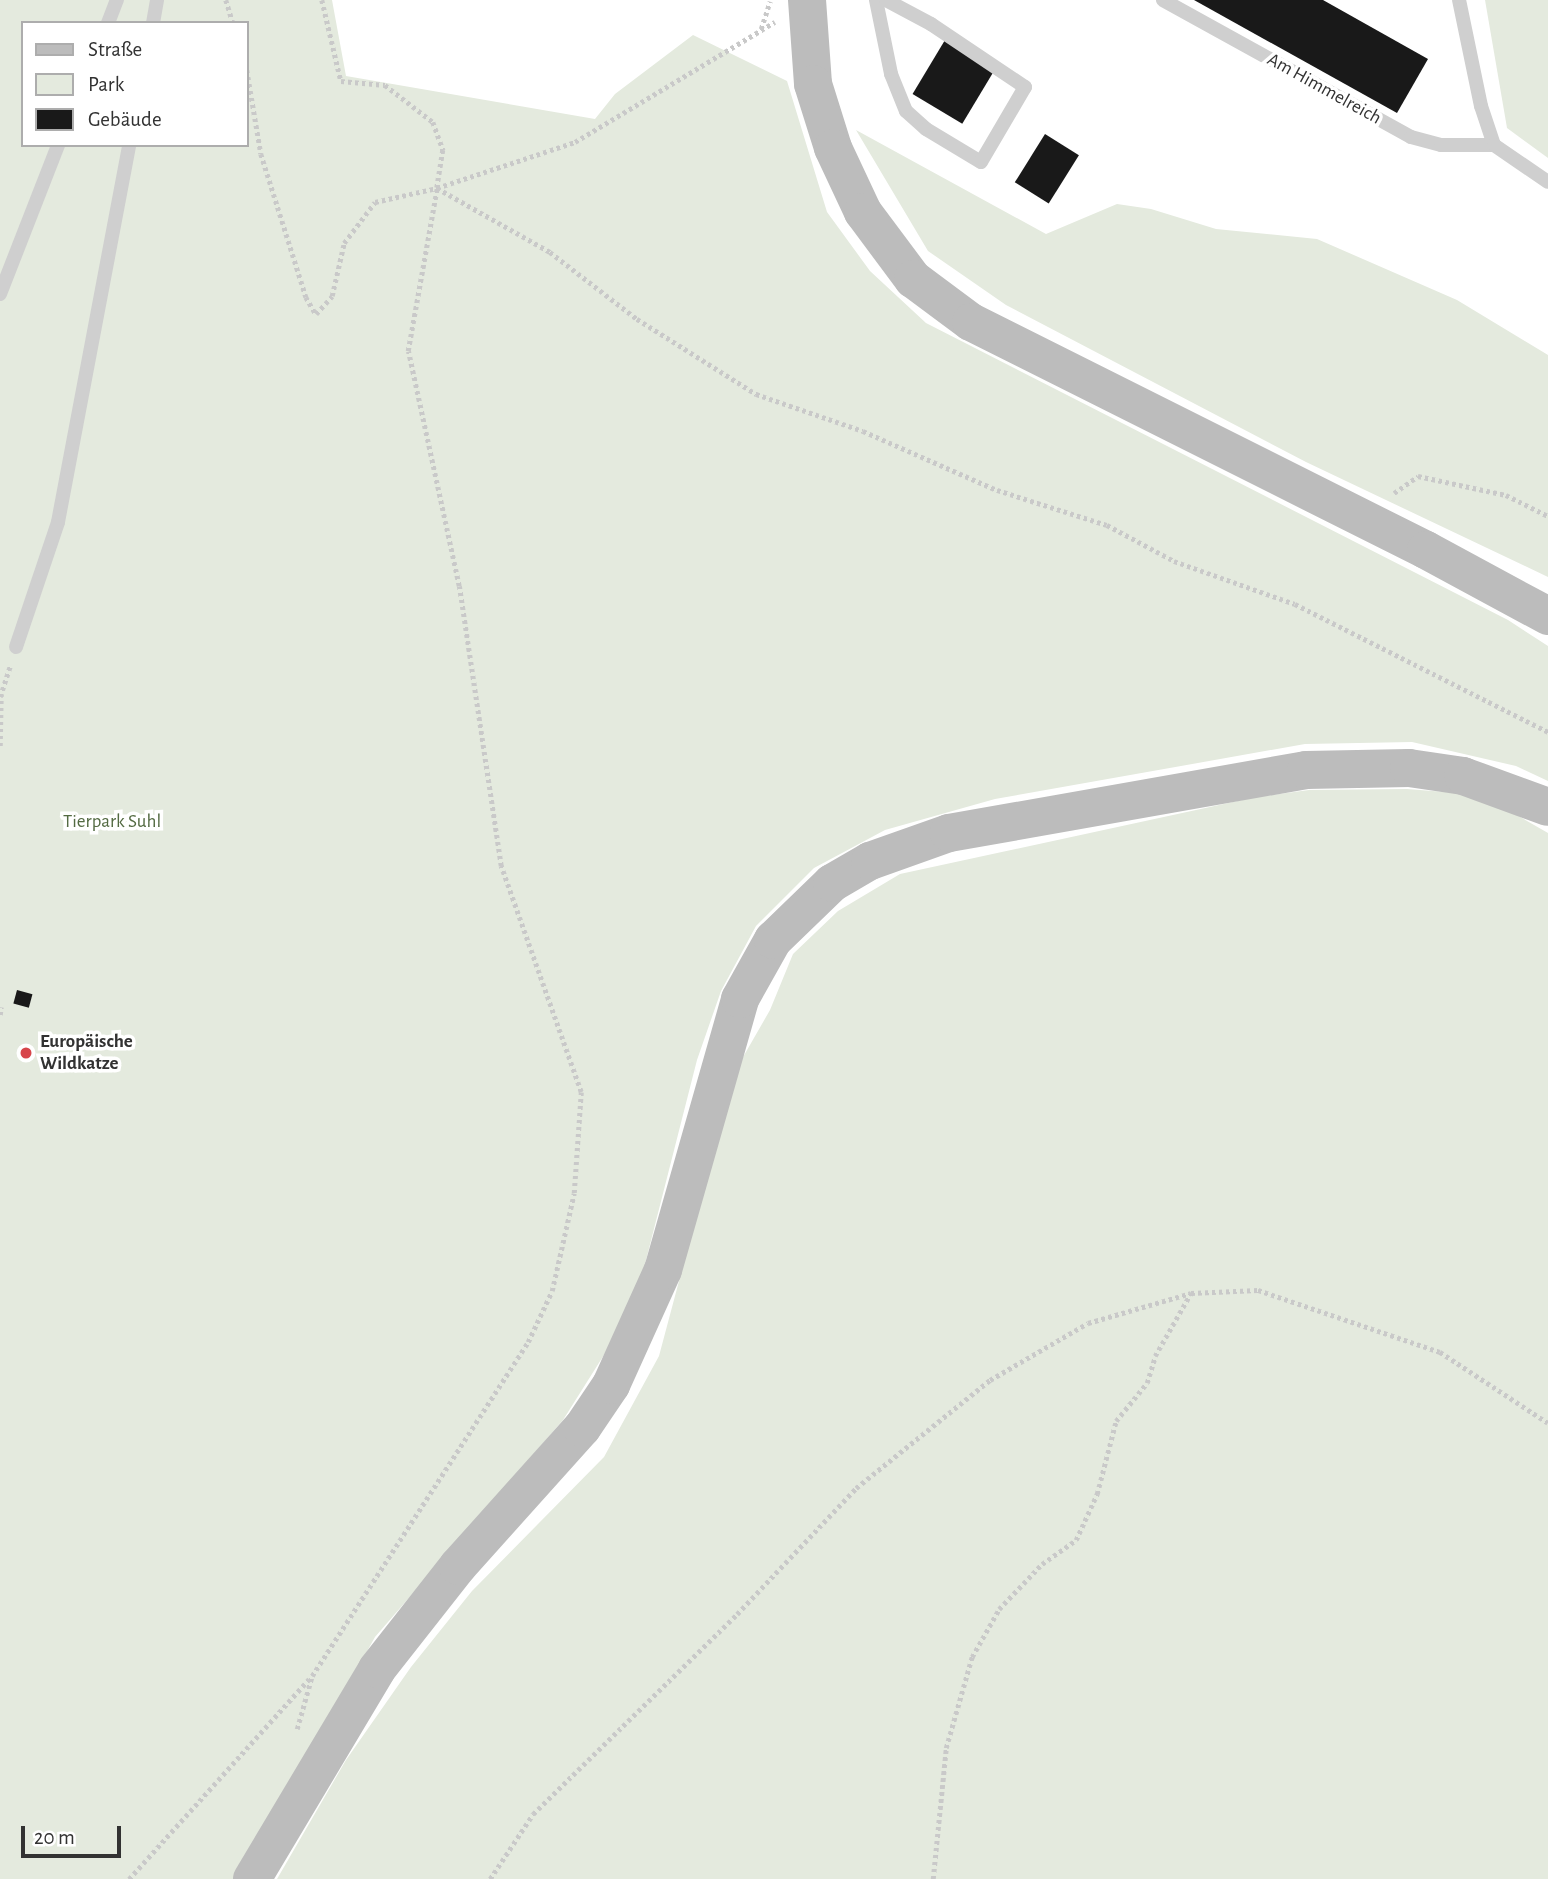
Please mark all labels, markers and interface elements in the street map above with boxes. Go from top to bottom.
legend [21,21,248,147]
text: Straße [88,39,142,60]
street label: Am Himmelreich [1263,48,1385,130]
text: Park [88,74,124,95]
text: Gebäude [88,109,162,130]
park label: Tierpark Suhl [63,811,161,833]
place label: Europäische Wildkatze [40,1031,133,1075]
marker: Europäische Wildkatze [18,1045,34,1061]
scale bar [24,1812,124,1856]
text: 20 m [34,1827,75,1848]

